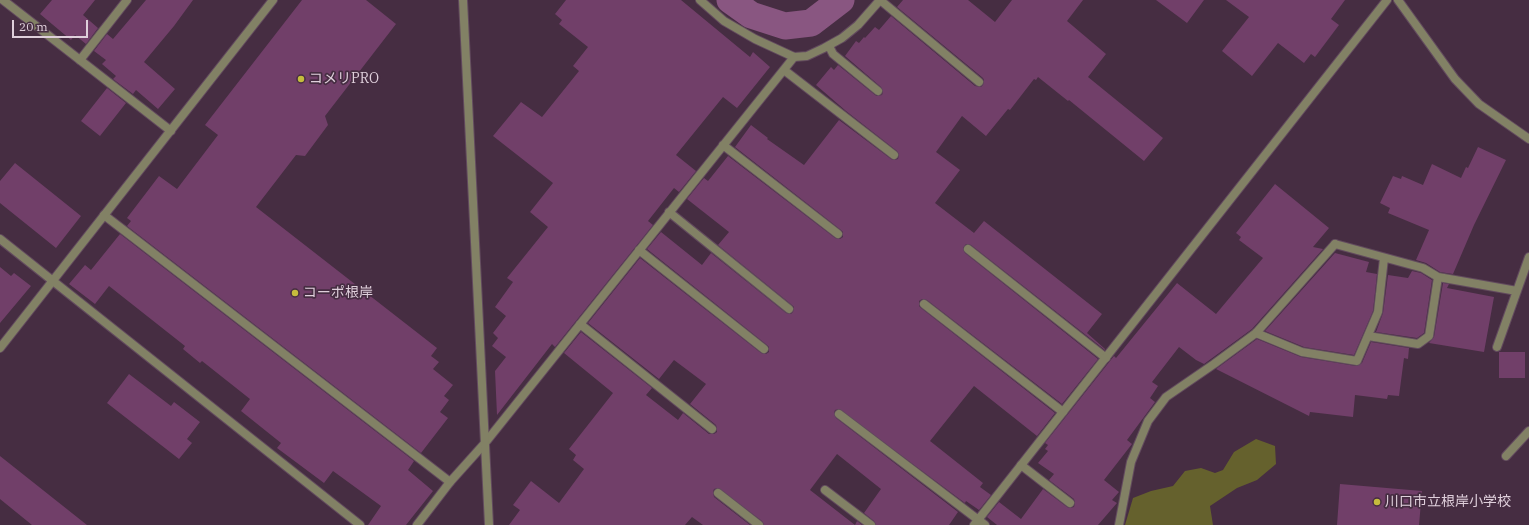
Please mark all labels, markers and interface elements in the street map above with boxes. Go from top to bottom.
scale bar [14,12,90,38]
text: 20 m [19,19,48,34]
place label: コメリPRO [309,71,379,87]
marker: コメリPRO [296,74,306,84]
place label: コーポ根岸 [303,285,373,301]
marker: コーポ根岸 [290,288,300,298]
place label: 川口市立根岸小学校 [1385,494,1511,510]
marker: 川口市立根岸小学校 [1372,497,1382,507]

